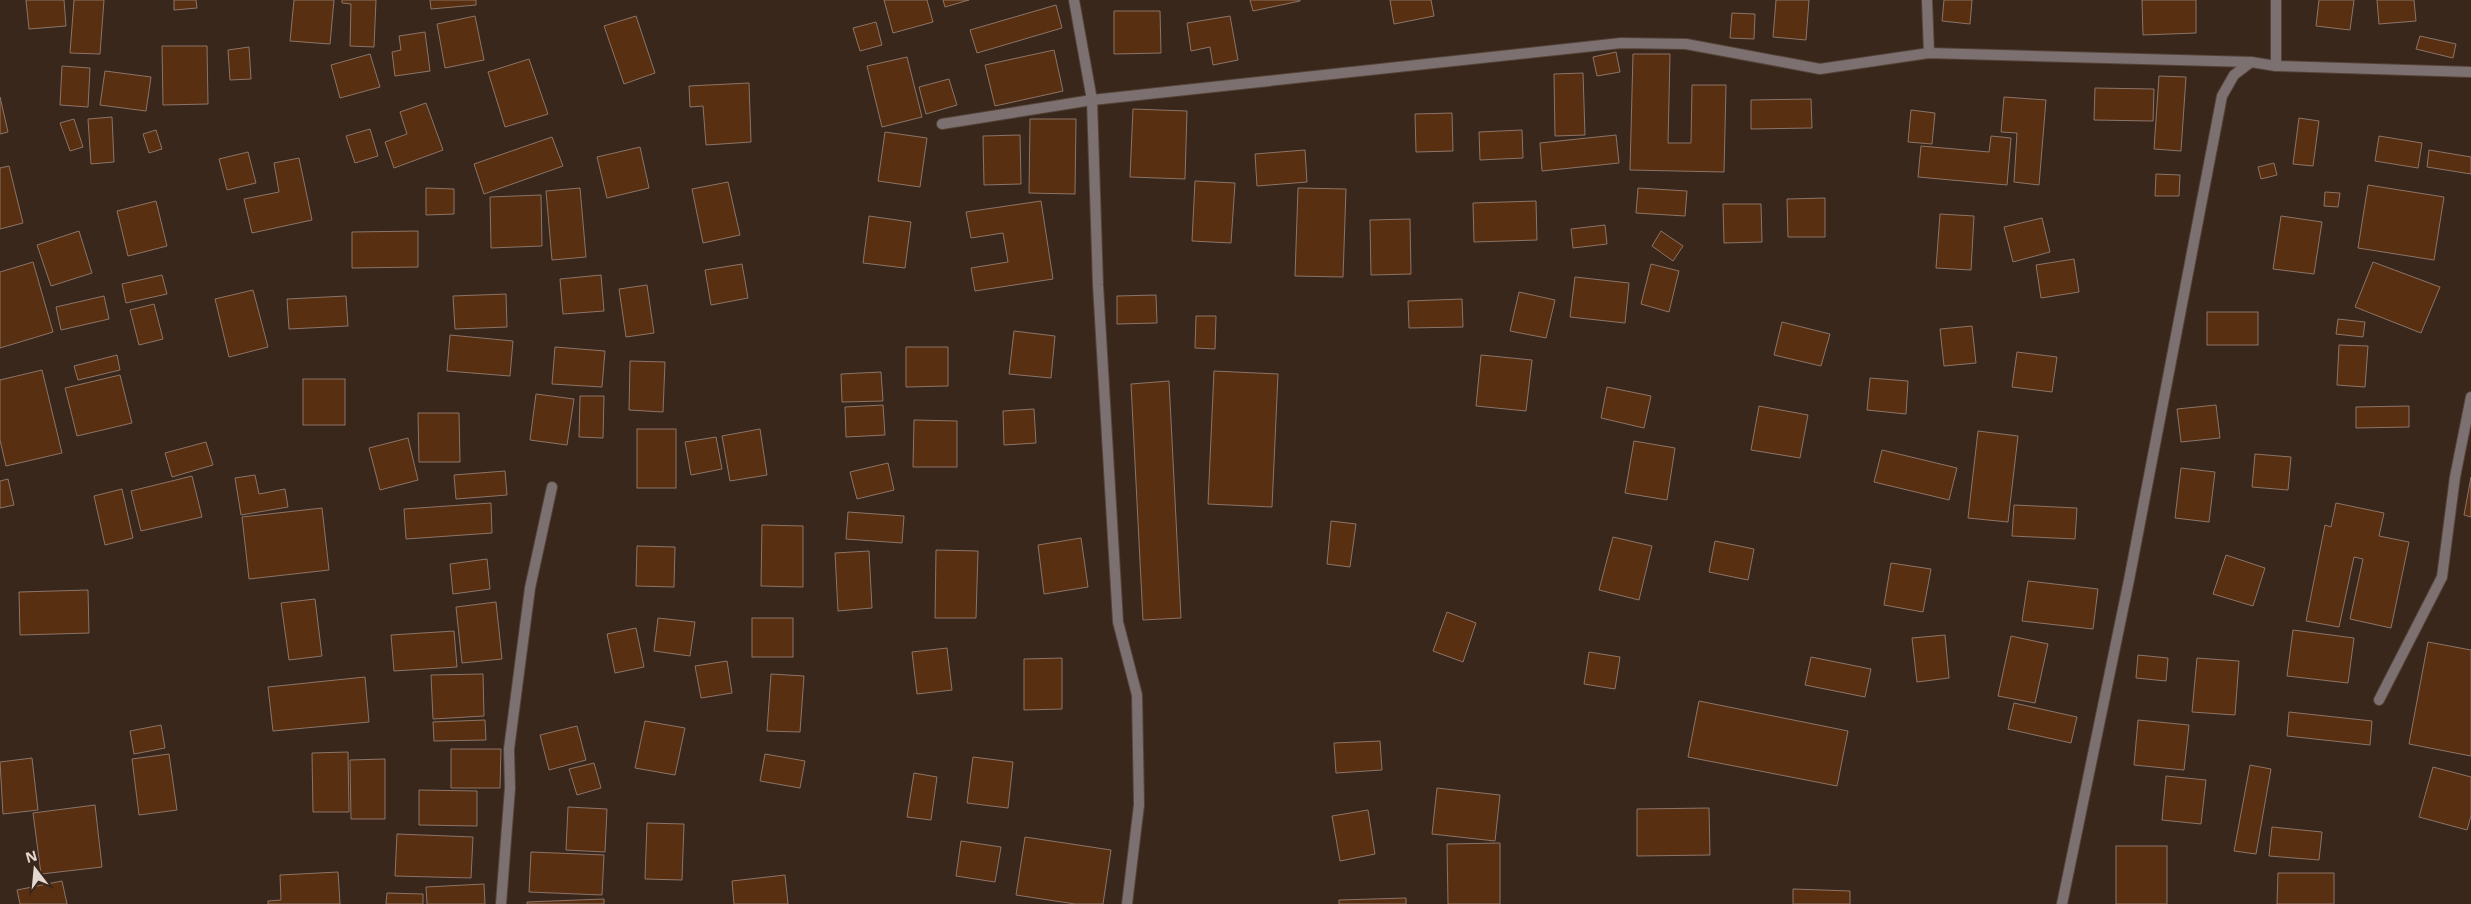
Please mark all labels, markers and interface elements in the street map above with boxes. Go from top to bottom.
north arrow [10,844,60,894]
text: N [23,845,39,867]

